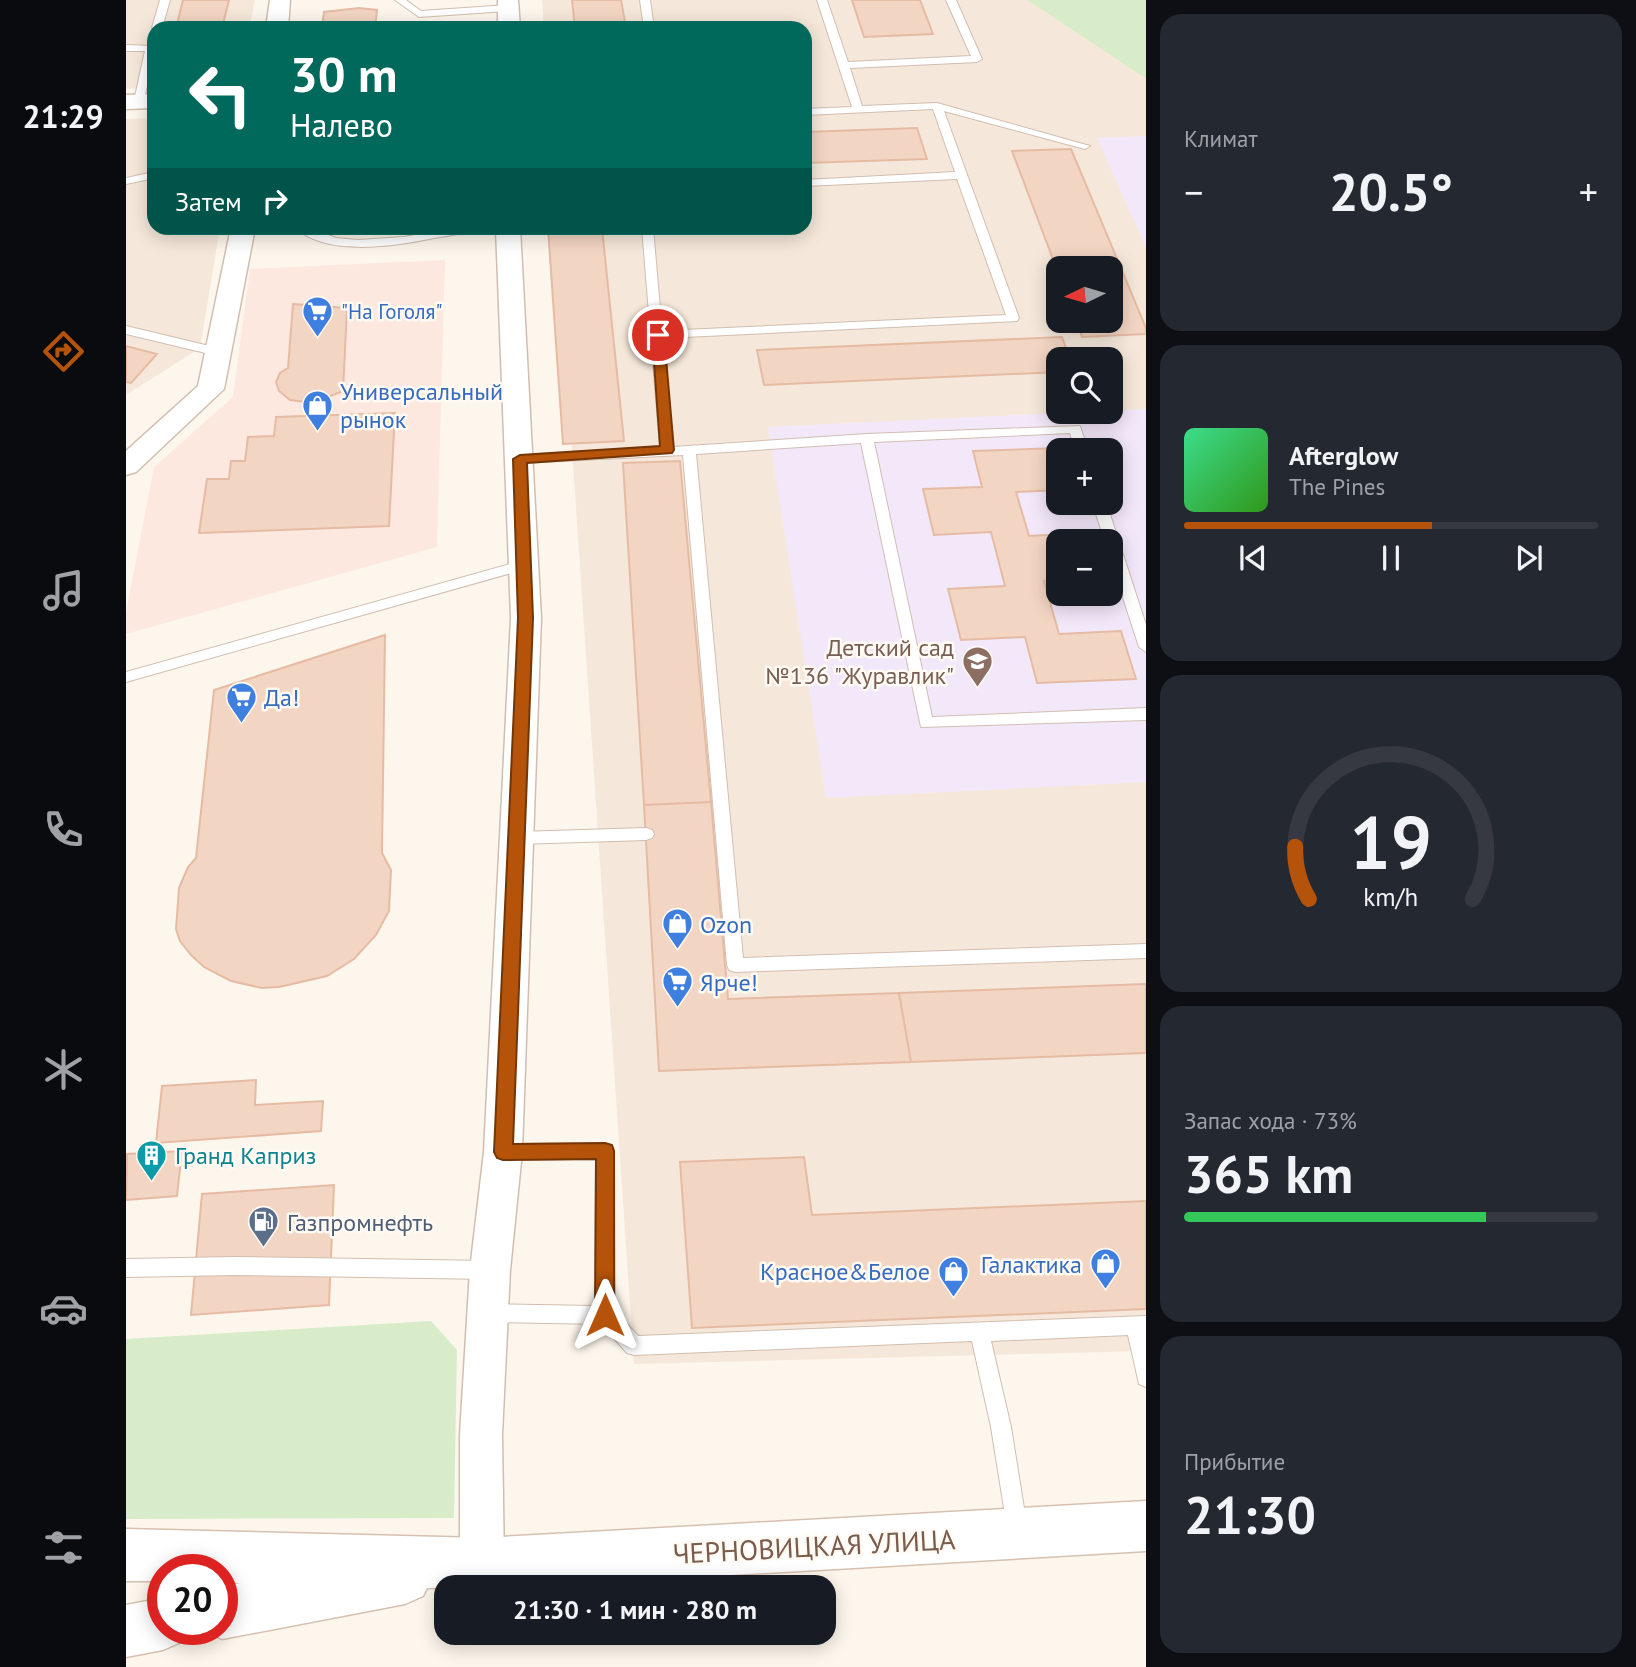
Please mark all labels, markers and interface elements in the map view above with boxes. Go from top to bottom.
text: 30 m [290,42,397,106]
icon: left [175,49,266,140]
text: 21:29 [22,95,104,137]
text: Налево [290,104,393,146]
text: Климат [1184,124,1258,153]
text: 20.5° [1329,158,1453,225]
text: − [1184,167,1203,216]
text: + [1579,167,1598,216]
icon: right [256,182,294,220]
text: Затем [175,185,242,218]
north arrow [1046,256,1124,332]
map controls [1046,256,1123,606]
supermarket icon: "На Гоголя" [301,294,335,338]
place label: "На Гоголя" [341,298,443,325]
pin [628,305,688,365]
icon: arrive [639,316,677,354]
icon: directions [39,327,88,376]
button: search [1046,347,1123,424]
place label: Универсальный рынок [340,376,503,435]
shop icon: Универсальный рынок [300,388,334,432]
button: + [1046,438,1123,515]
text: Afterglow [1289,439,1398,472]
text: The Pines [1289,472,1385,501]
button: − [1046,529,1123,606]
icon: previous [1234,539,1272,577]
icon: pause [1372,539,1410,577]
icon: next [1510,539,1548,577]
icon: music [39,566,88,615]
place label: Детский сад №136 "Журавлик" [765,632,954,691]
school or university icon: Детский сад №136 "Журавлик" [960,644,994,688]
supermarket icon: Да! [224,680,258,724]
place label: Да! [264,682,299,713]
text: 19 [1350,796,1432,890]
icon: phone [39,805,88,854]
text: km/h [1364,881,1418,913]
shop icon: Ozon [660,907,694,951]
place label: Ozon [700,909,752,940]
supermarket icon: Ярче! [660,965,694,1009]
place label: Ярче! [700,967,758,998]
icon: climate [39,1045,88,1094]
text: Запас хода · 73% [1184,1106,1357,1135]
building icon: Гранд Каприз [135,1138,169,1182]
place label: Гранд Каприз [175,1140,316,1171]
text: 365 km [1184,1140,1353,1207]
fuel station icon: Газпромнефть [247,1205,281,1249]
place label: Газпромнефть [287,1207,433,1238]
shop icon: Галактика [1088,1247,1122,1291]
place label: Галактика [981,1249,1082,1280]
shop icon: Красное&Белое [936,1254,970,1298]
place label: Красное&Белое [760,1256,930,1287]
position arrow [568,1278,642,1352]
icon: car [39,1284,88,1333]
text: Прибытие [1184,1447,1285,1476]
text: 21:30 [1184,1481,1316,1548]
street label: ЧЕРНОВИЦКАЯ УЛИЦА [672,1520,957,1572]
icon: filters [39,1523,88,1572]
speed limit sign: 20 [147,1554,238,1645]
text: 21:30 · 1 мин · 280 m [513,1593,757,1626]

